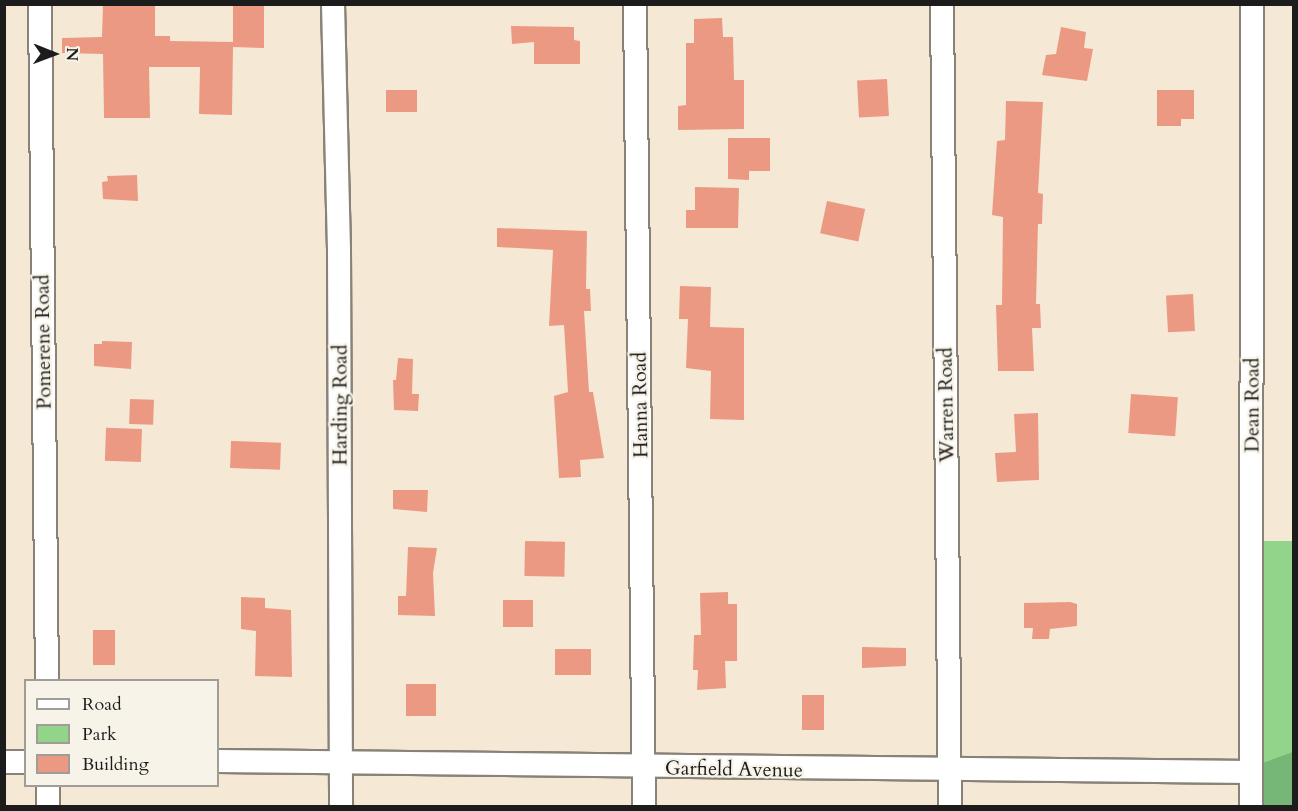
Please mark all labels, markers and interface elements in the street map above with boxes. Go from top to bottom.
north arrow [24,24,84,84]
text: N [61,47,83,61]
street label: Pomerene Road [30,274,56,410]
street label: Harding Road [328,345,352,465]
street label: Warren Road [933,347,959,463]
street label: Hanna Road [627,352,653,458]
street label: Dean Road [1240,358,1264,452]
legend [24,679,219,787]
text: Road [82,692,122,717]
text: Park [82,722,117,747]
text: Building [82,752,149,777]
street label: Garfield Avenue [665,756,803,782]

